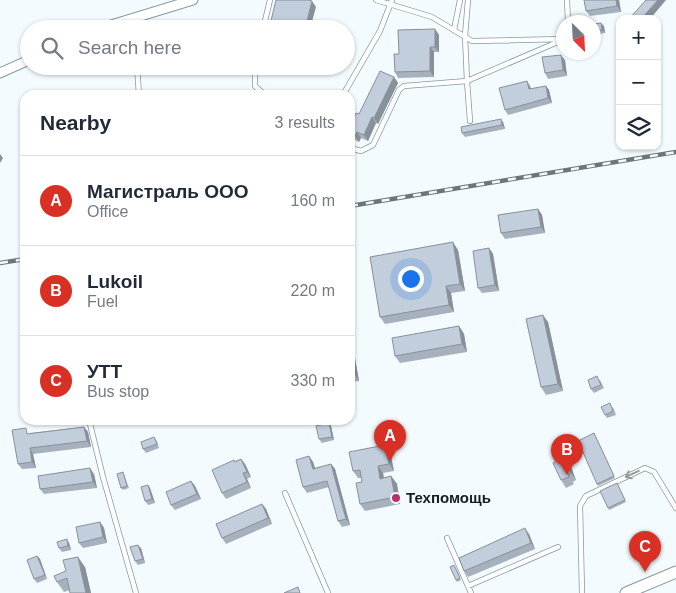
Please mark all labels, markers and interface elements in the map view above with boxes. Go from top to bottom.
north arrow [556,15,601,60]
map controls [616,15,661,150]
button: + [616,15,661,60]
search box [20,20,355,75]
icon: search [38,34,66,62]
text: Search here [78,37,182,58]
button: − [616,60,661,105]
button: layers [616,105,661,150]
text: Nearby [40,111,111,134]
text: 3 results [275,114,335,131]
text: Магистраль ООО [87,181,249,202]
text: A [50,192,62,209]
text: 160 m [291,192,335,209]
text: Office [87,203,129,220]
your location [398,266,424,292]
text: Lukoil [87,271,143,292]
text: B [50,282,62,299]
text: 220 m [291,282,335,299]
text: Fuel [87,293,118,310]
text: УТТ [87,361,122,382]
text: C [50,372,62,389]
text: 330 m [291,372,335,389]
text: Bus stop [87,383,149,400]
pin: A [374,420,406,461]
pin: B [551,434,583,475]
one-way arrow [625,470,640,480]
place label: Техпомощь [406,489,491,506]
marker: Техпомощь [390,492,402,504]
pin: C [629,531,661,572]

